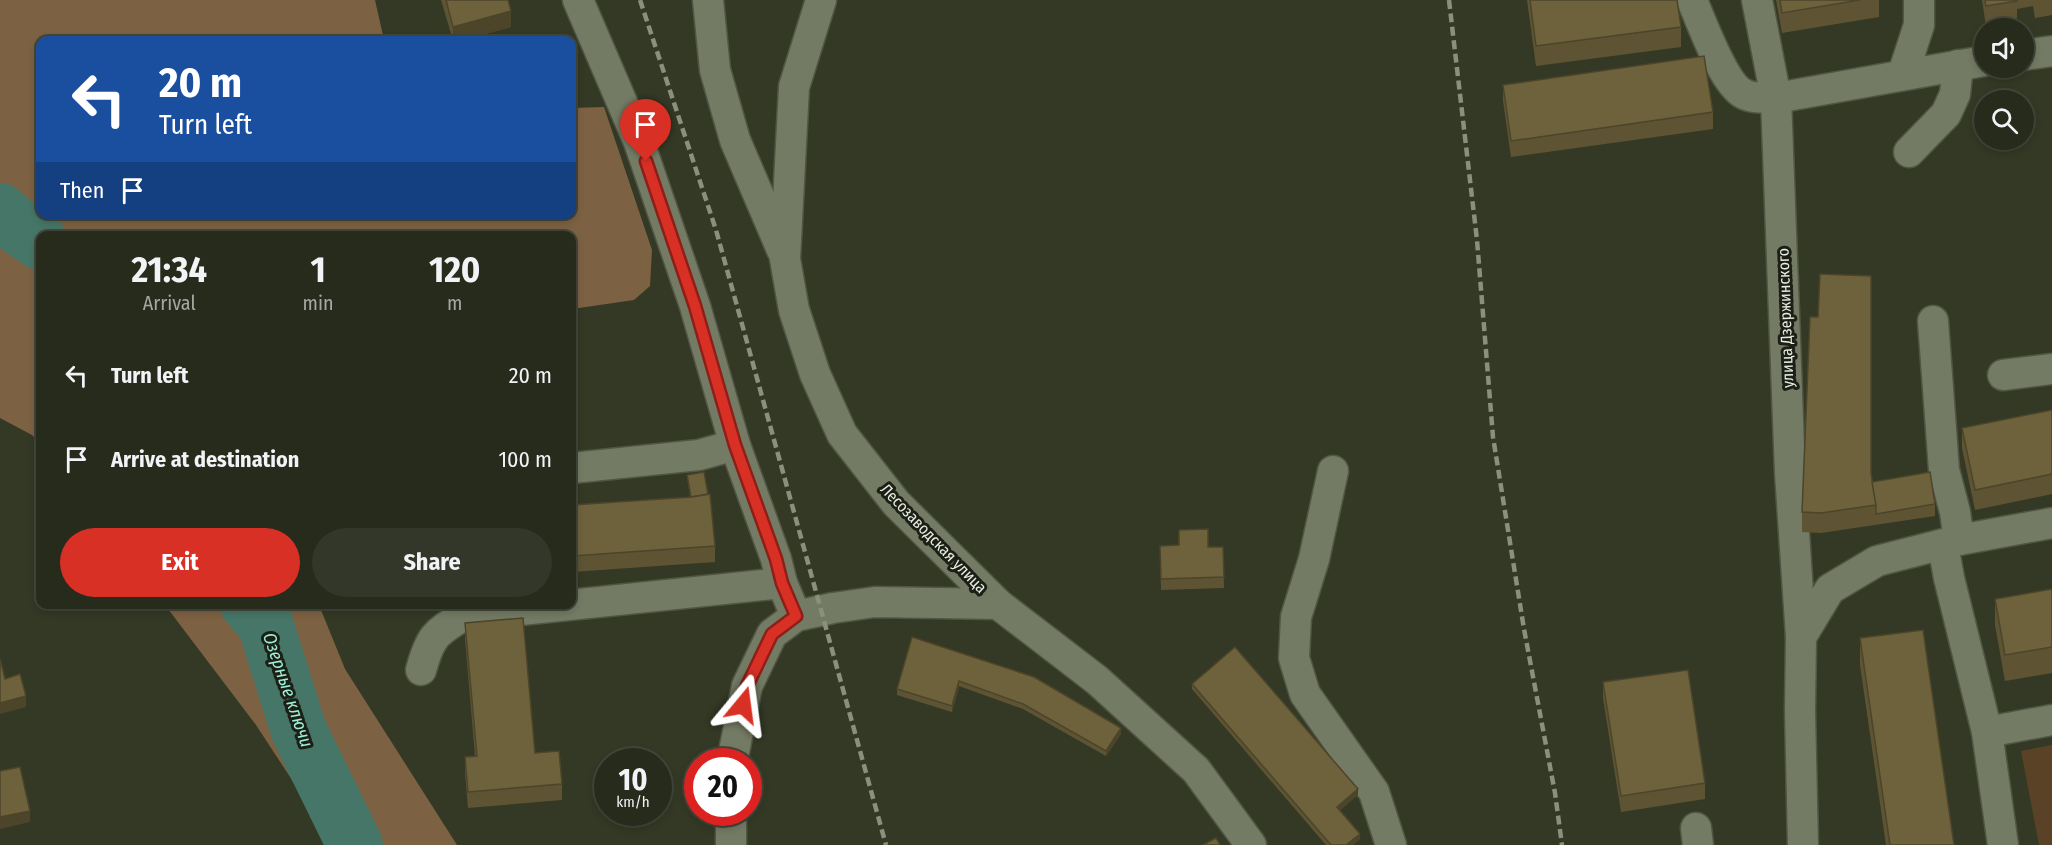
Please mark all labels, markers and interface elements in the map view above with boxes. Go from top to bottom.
map controls [1974,18,2034,150]
button: sound [1974,18,2034,78]
text: 20 m [159,58,242,108]
icon: left [60,60,138,138]
button: search [1974,90,2034,150]
pin [620,99,671,161]
icon: arrive [629,108,662,141]
text: Turn left [159,109,252,141]
icon: arrive [116,174,149,207]
text: Then [60,177,104,204]
text: 21:34 [131,248,207,292]
text: 1 [310,248,326,292]
text: 120 [429,248,481,292]
street label: улица Дзержинского [1774,248,1797,388]
text: Arrival [143,291,196,315]
text: min [303,291,333,315]
text: m [447,291,462,315]
icon: left [60,359,93,392]
text: Turn left [111,362,189,389]
text: 20 m [509,362,552,389]
icon: arrive [60,443,93,476]
text: Arrive at destination [111,446,299,473]
text: 100 m [498,446,552,473]
street label: Лесозаводская улица [877,480,991,597]
button: Exit [60,528,300,597]
button: Share [312,528,552,597]
water label: Озерные ключи [258,630,318,750]
position arrow [711,673,775,737]
speed limit sign: 20 [684,748,762,826]
text: 10 [618,762,648,798]
text: km/h [616,793,650,811]

